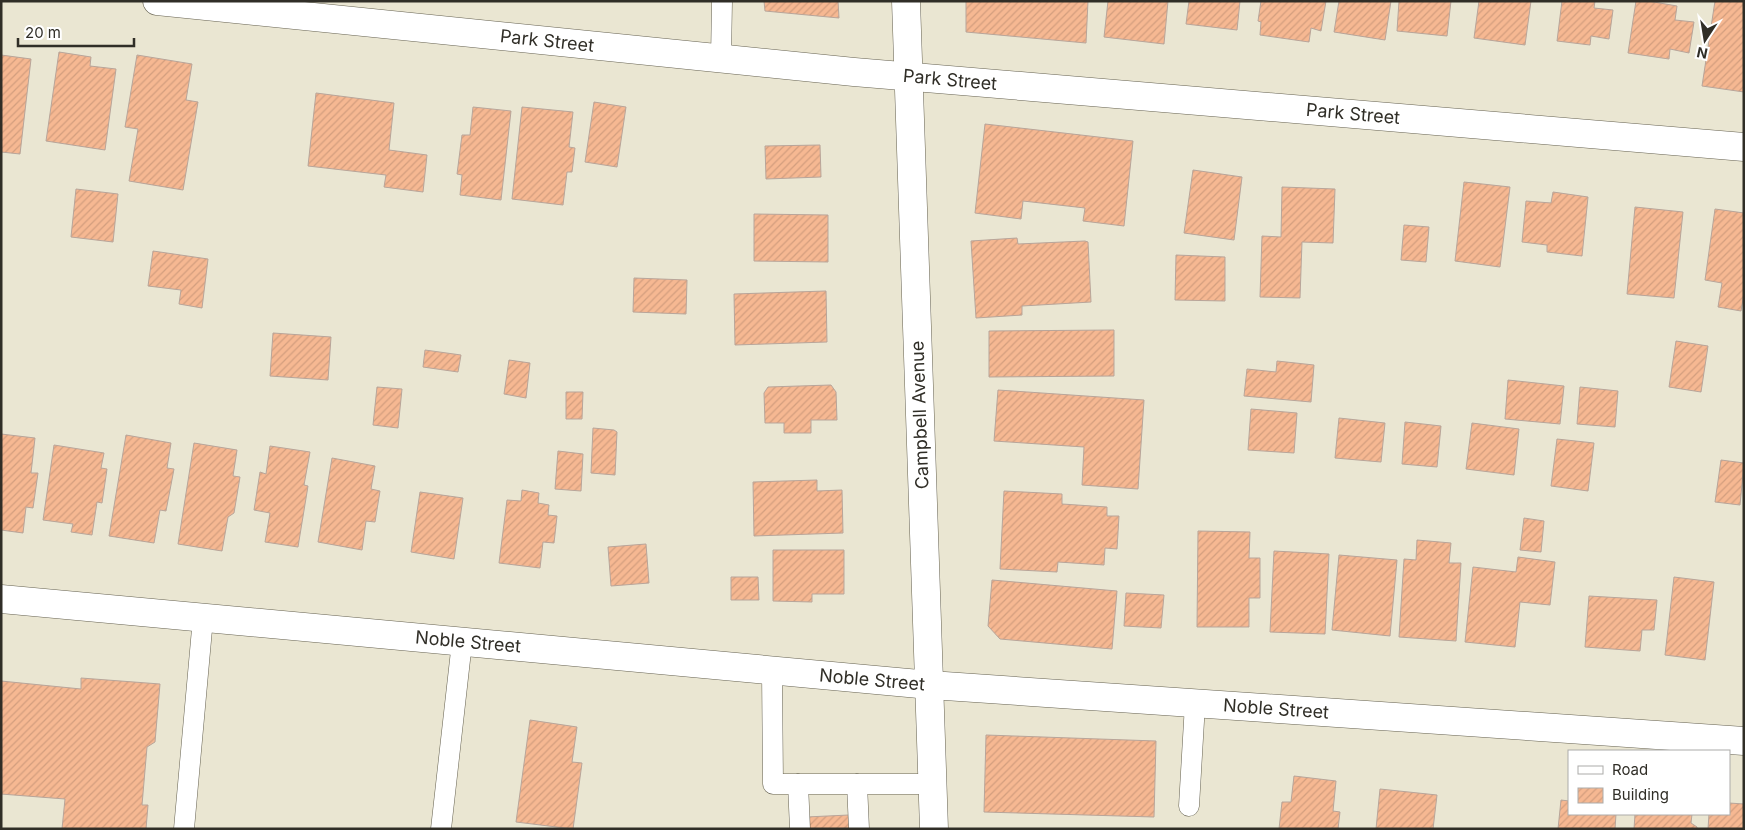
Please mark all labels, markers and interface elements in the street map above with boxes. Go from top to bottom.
scale bar [18,15,134,47]
north arrow [1680,15,1730,65]
text: 20 m [25,23,61,42]
street label: Park Street [499,25,595,56]
text: N [1695,44,1709,63]
street label: Park Street [902,65,998,94]
street label: Park Street [1305,99,1401,128]
street label: Campbell Avenue [906,340,933,490]
street label: Noble Street [414,626,522,657]
street label: Noble Street [818,664,926,695]
street label: Noble Street [1222,694,1330,723]
legend [1568,750,1730,815]
text: Road [1612,760,1648,779]
text: Building [1612,785,1669,804]

